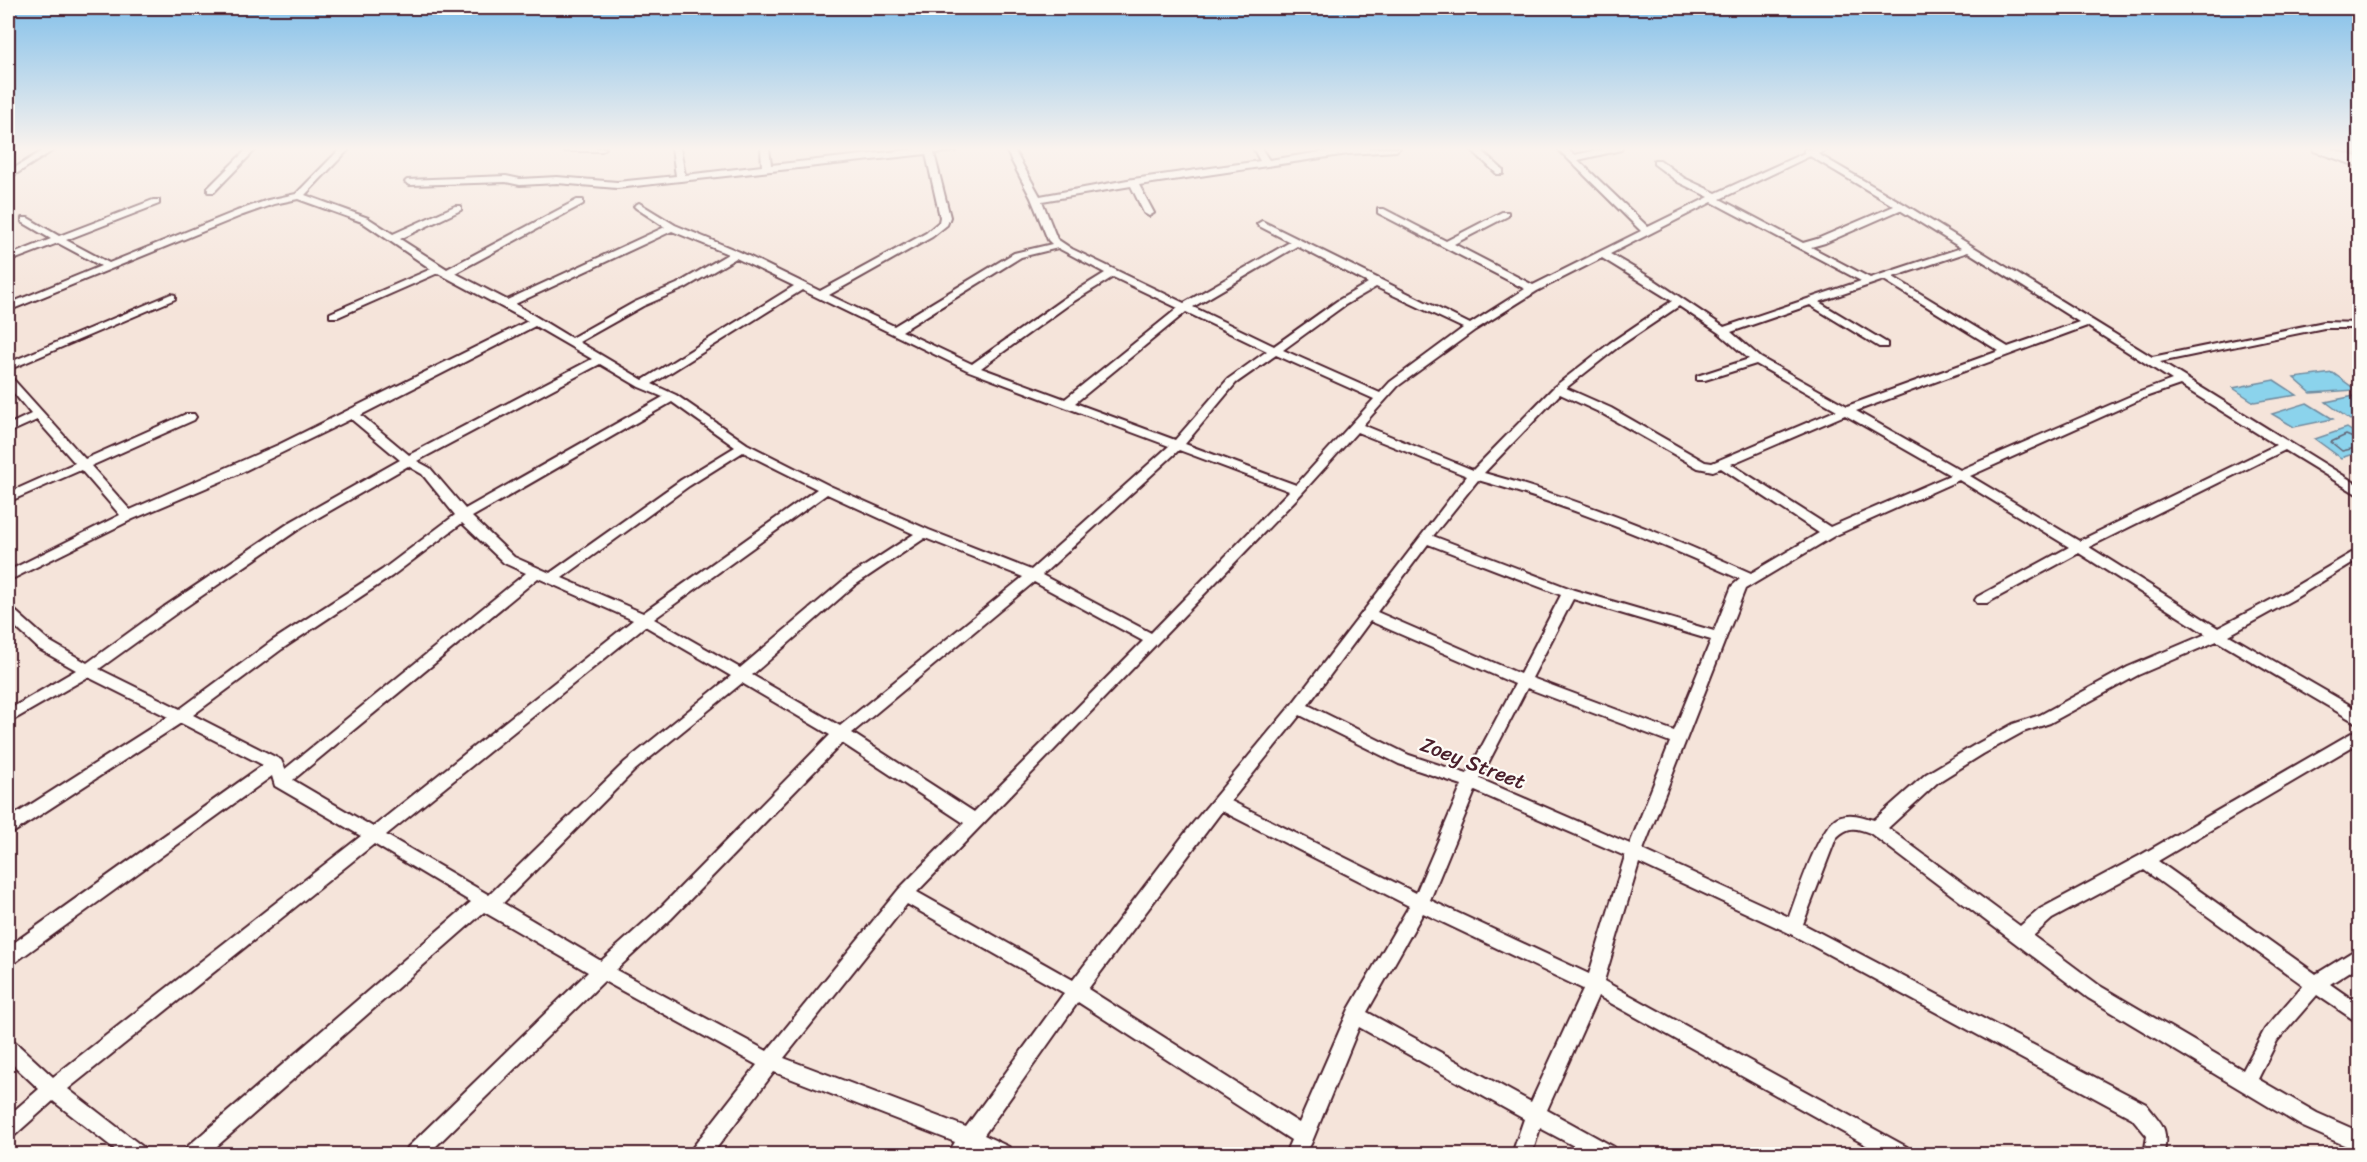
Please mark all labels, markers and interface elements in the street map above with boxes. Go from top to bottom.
street label: Zoey Street [1415,725,1531,801]

